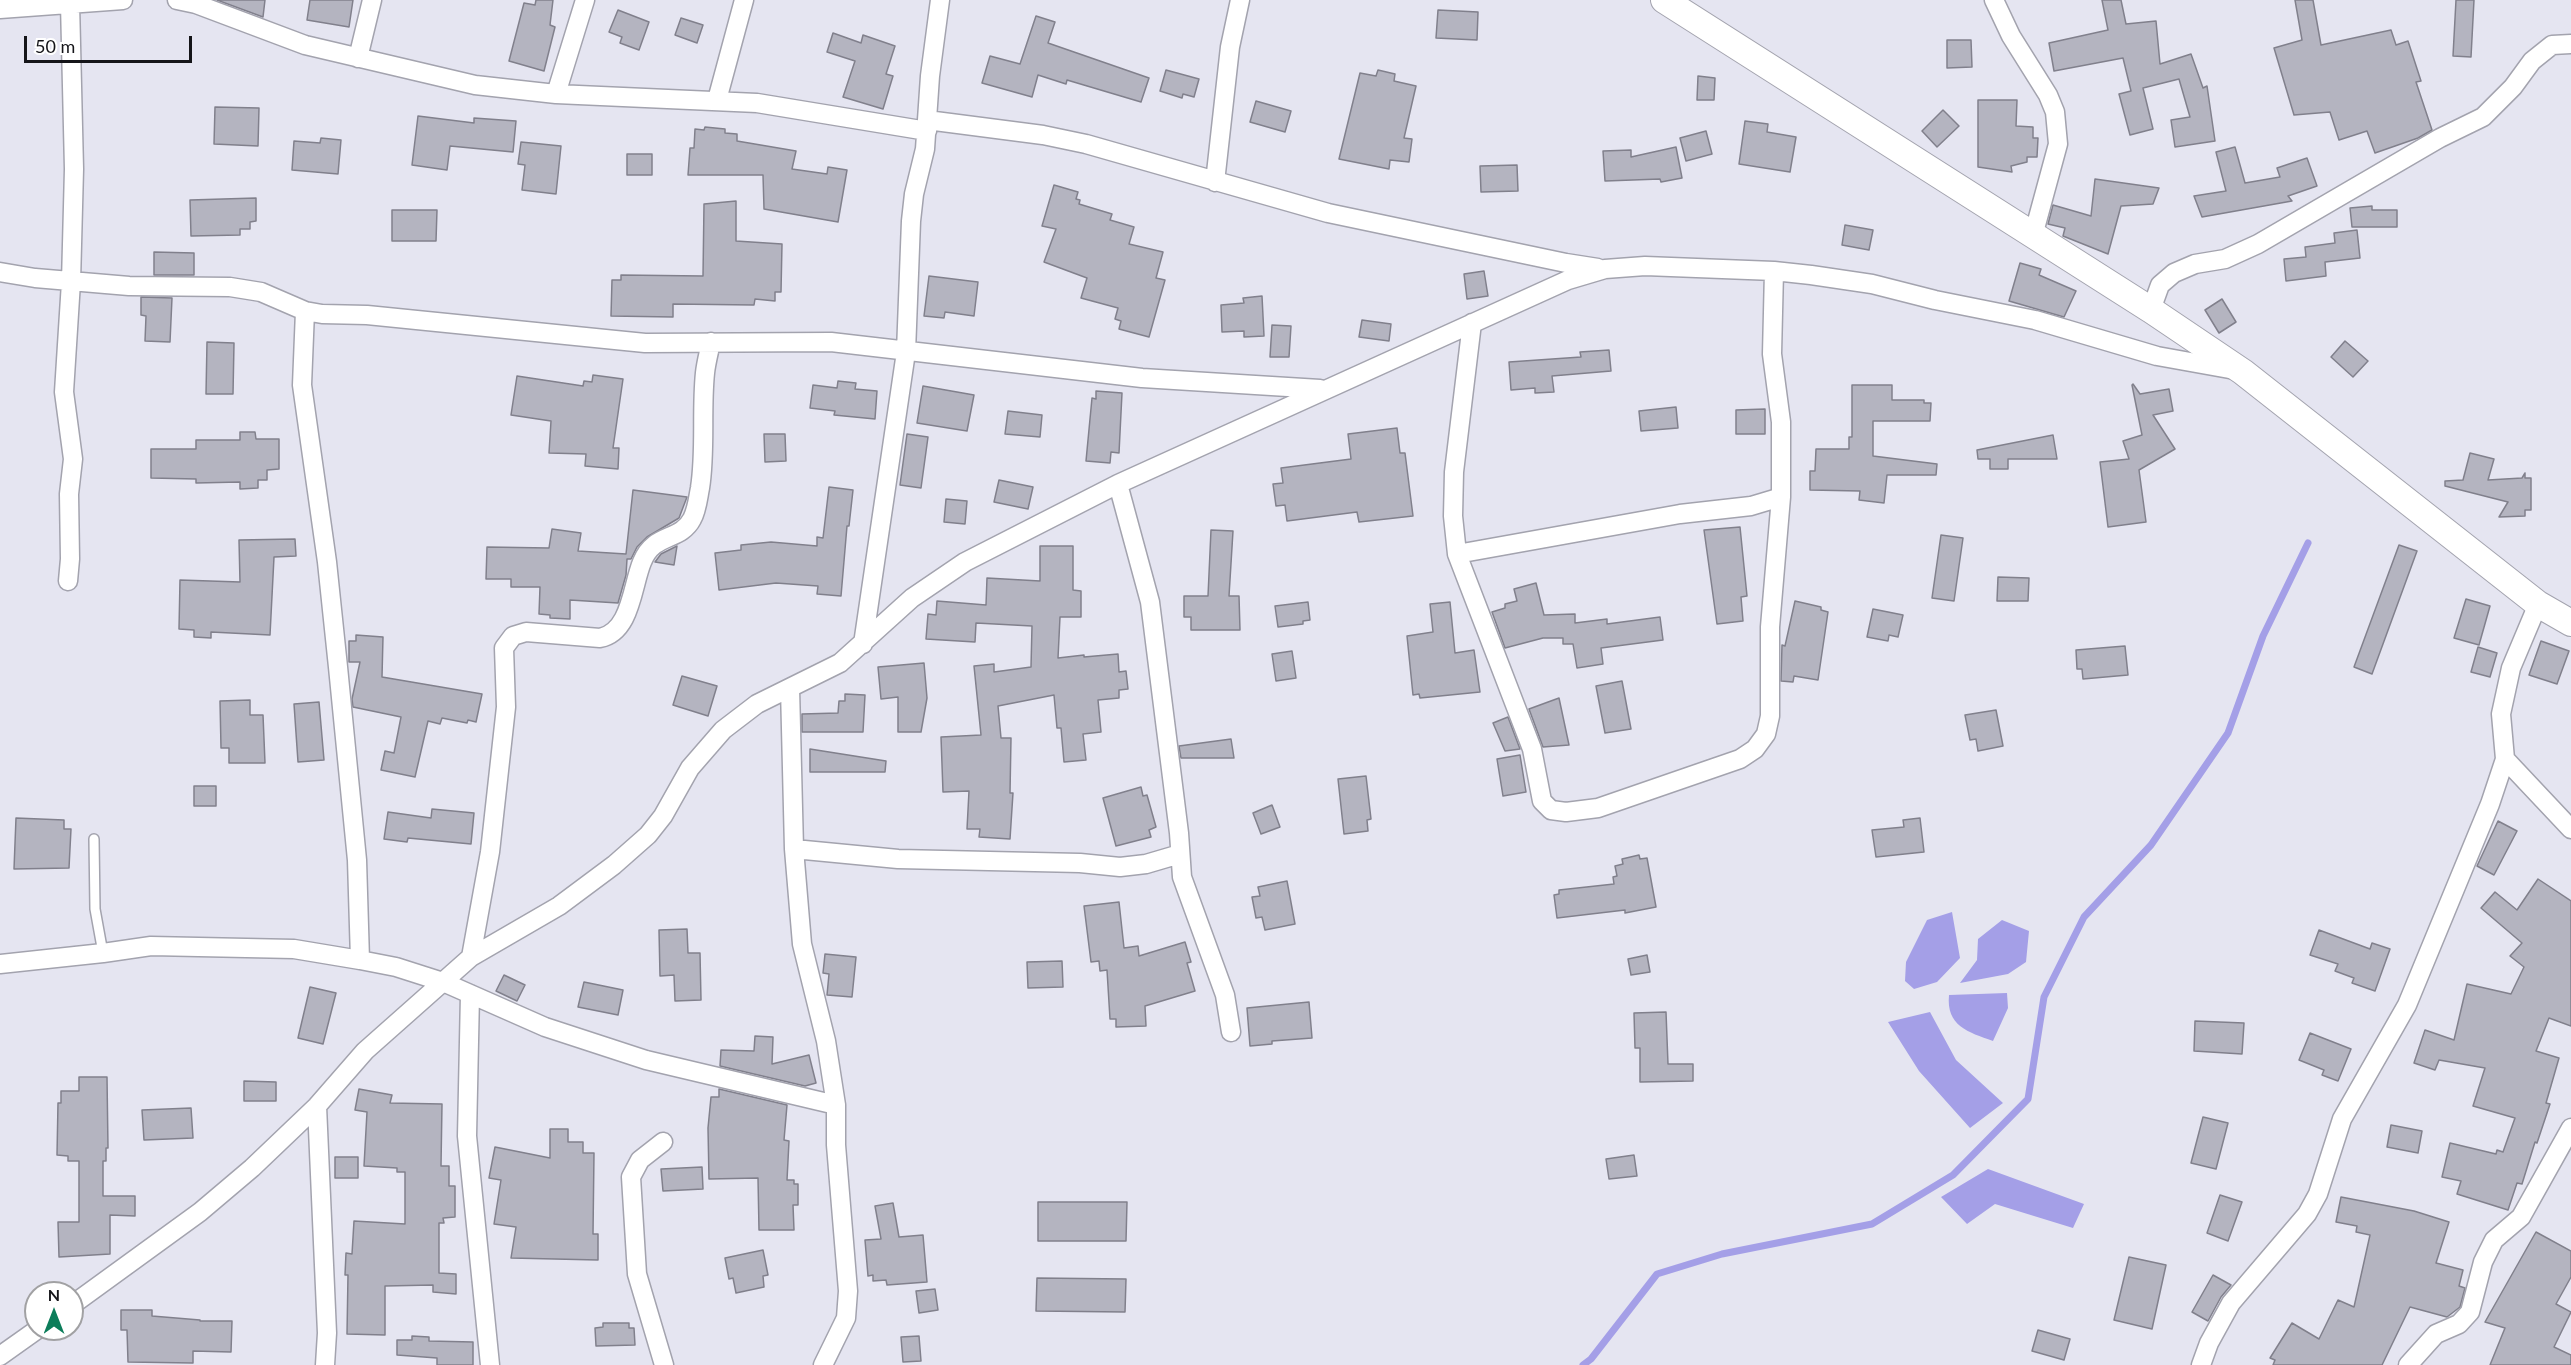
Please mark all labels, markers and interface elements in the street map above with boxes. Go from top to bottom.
scale bar [27,24,195,62]
text: 50 m [35,35,75,57]
north arrow [24,1281,84,1341]
text: N [48,1285,60,1304]

